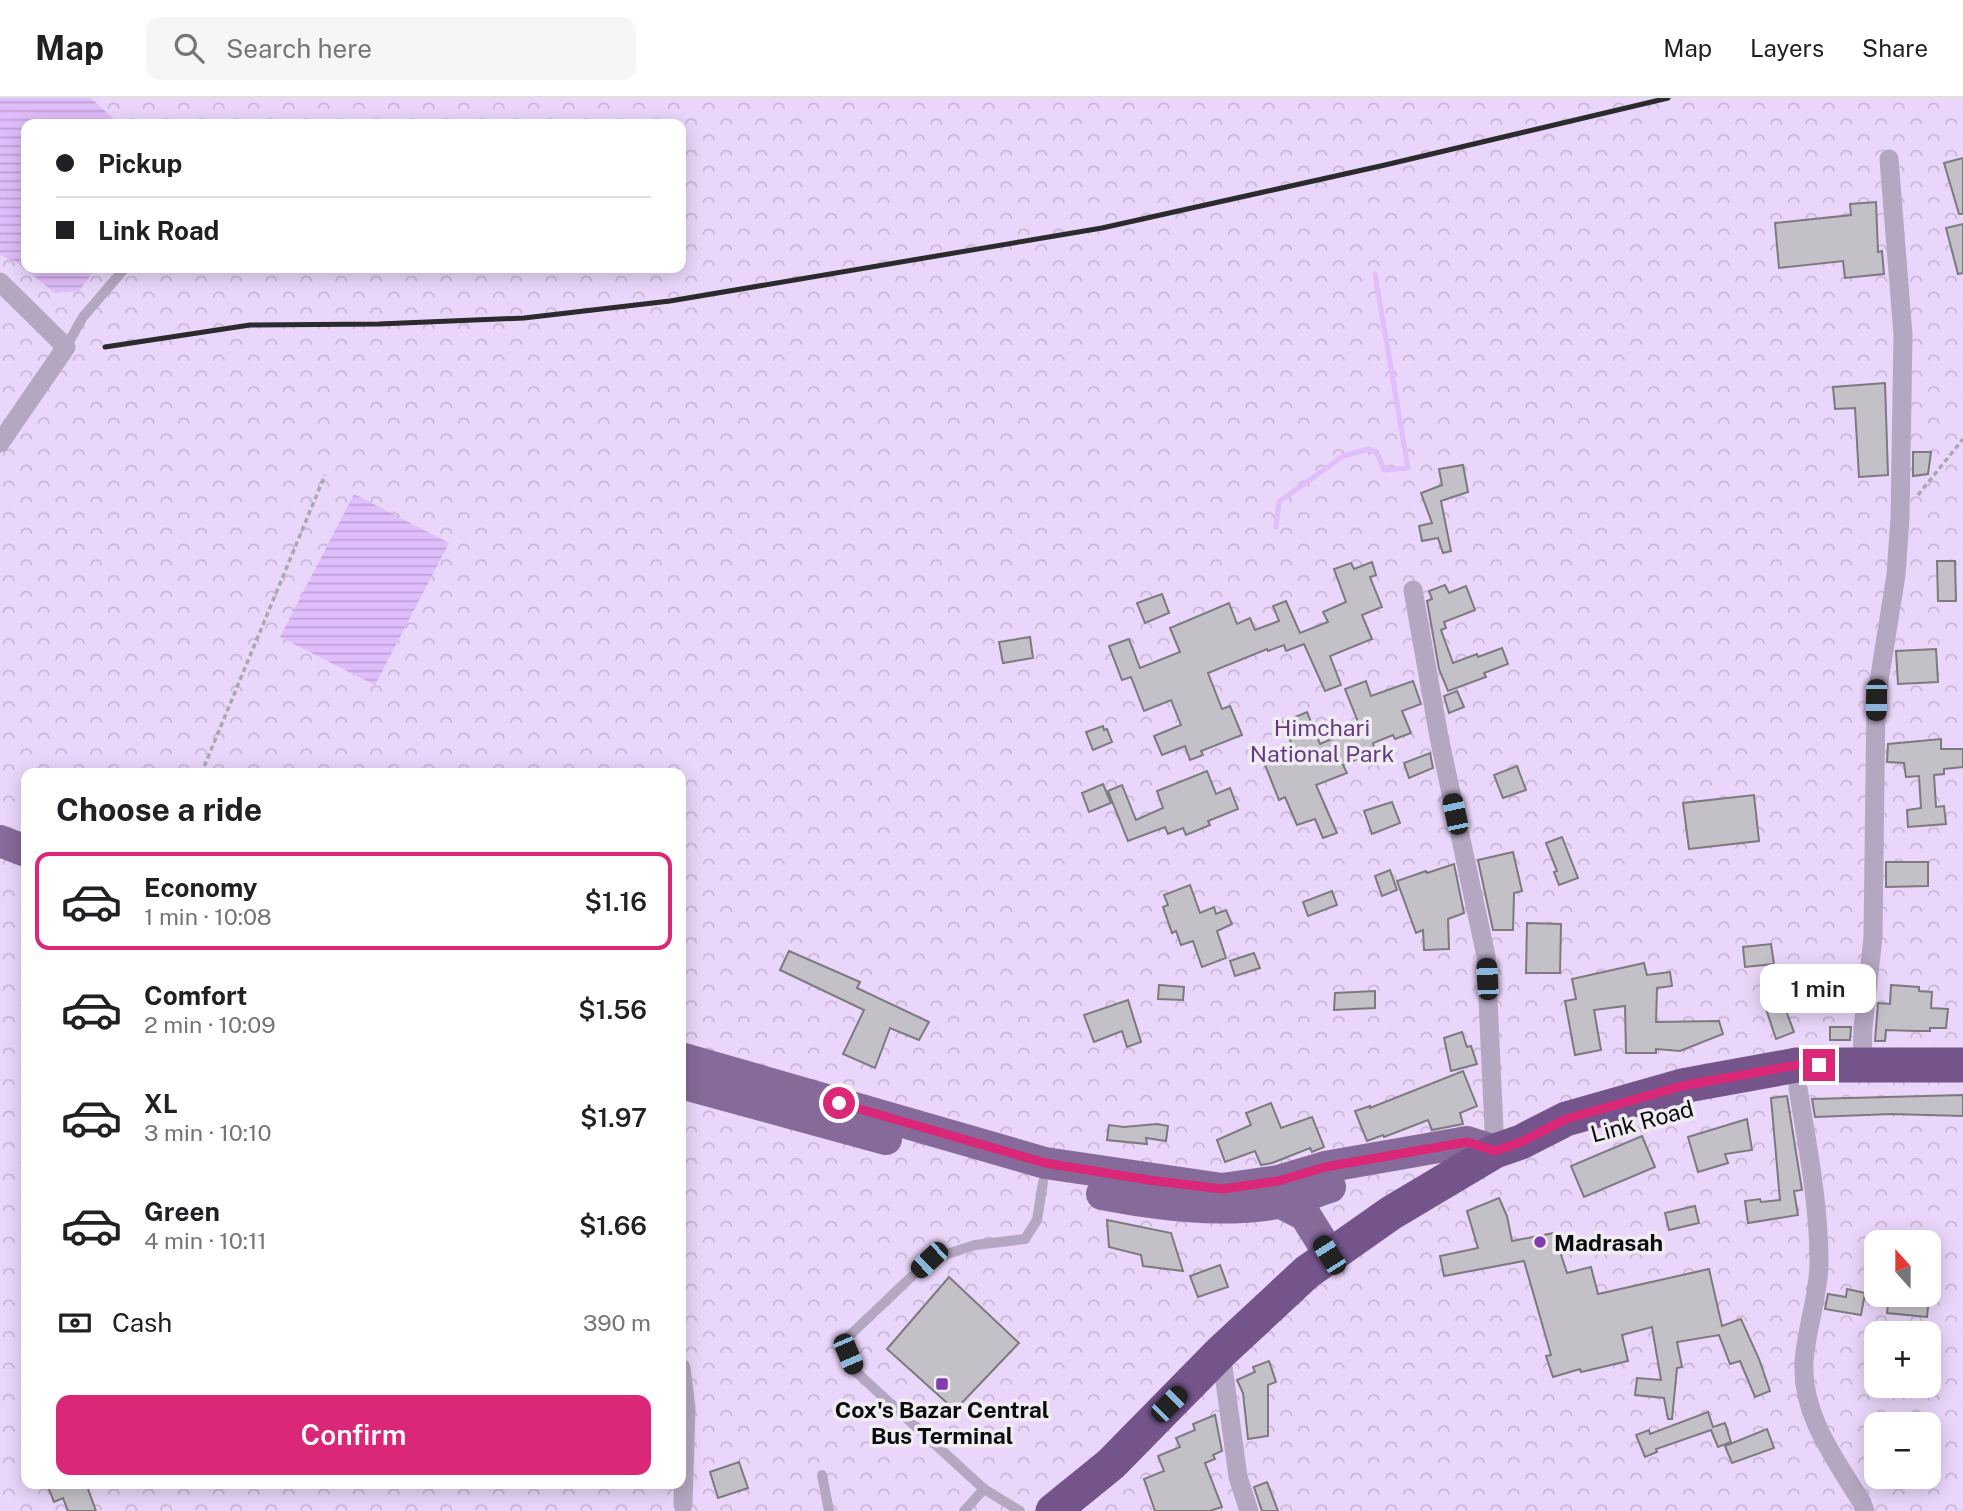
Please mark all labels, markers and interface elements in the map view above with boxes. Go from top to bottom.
search box [146,17,636,80]
text: Map [35,29,104,67]
icon: search [170,29,208,67]
text: Search here [226,33,372,64]
text: Map [1663,34,1712,62]
text: Layers [1750,34,1824,62]
text: Share [1862,34,1928,62]
text: Pickup [98,148,182,179]
text: Link Road [98,215,219,246]
car [1866,679,1887,721]
park label: Himchari National Park [1250,714,1394,767]
text: Choose a ride [56,791,262,828]
car [1441,791,1470,837]
icon: car [60,870,123,933]
text: Economy [144,872,257,903]
text: $1.16 [585,886,647,917]
text: 1 min · 10:08 [144,903,272,930]
car [1476,957,1499,1001]
callout: 1 min [1761,964,1877,1012]
text: 1 min [1791,975,1845,1002]
icon: car [60,978,123,1041]
text: Comfort [144,980,247,1011]
text: $1.56 [578,994,647,1025]
text: 2 min · 10:09 [144,1011,276,1038]
route end [1803,1049,1835,1081]
icon: car [60,1086,123,1149]
route start [823,1087,855,1119]
text: XL [144,1088,178,1119]
street label: Link Road [1588,1094,1696,1148]
text: $1.97 [580,1102,647,1133]
text: 3 min · 10:10 [144,1119,271,1146]
icon: car [60,1194,123,1257]
text: Green [144,1196,220,1227]
text: $1.66 [579,1210,647,1241]
text: 4 min · 10:11 [144,1227,267,1254]
place label: Madrasah [1554,1229,1663,1256]
north arrow [1864,1230,1941,1307]
map controls [1864,1230,1941,1489]
car [1309,1232,1350,1278]
marker: Madrasah [1532,1234,1548,1250]
car [907,1238,952,1282]
icon: cash [56,1304,94,1342]
text: Cash [112,1307,172,1338]
text: 390 m [583,1309,651,1336]
button: + [1864,1321,1941,1398]
car [831,1331,866,1377]
marker: Cox's Bazar Central Bus Terminal [934,1376,950,1392]
car [1147,1382,1192,1426]
button: Confirm [56,1395,651,1475]
place label: Cox's Bazar Central Bus Terminal [835,1396,1049,1449]
button: − [1864,1412,1941,1489]

